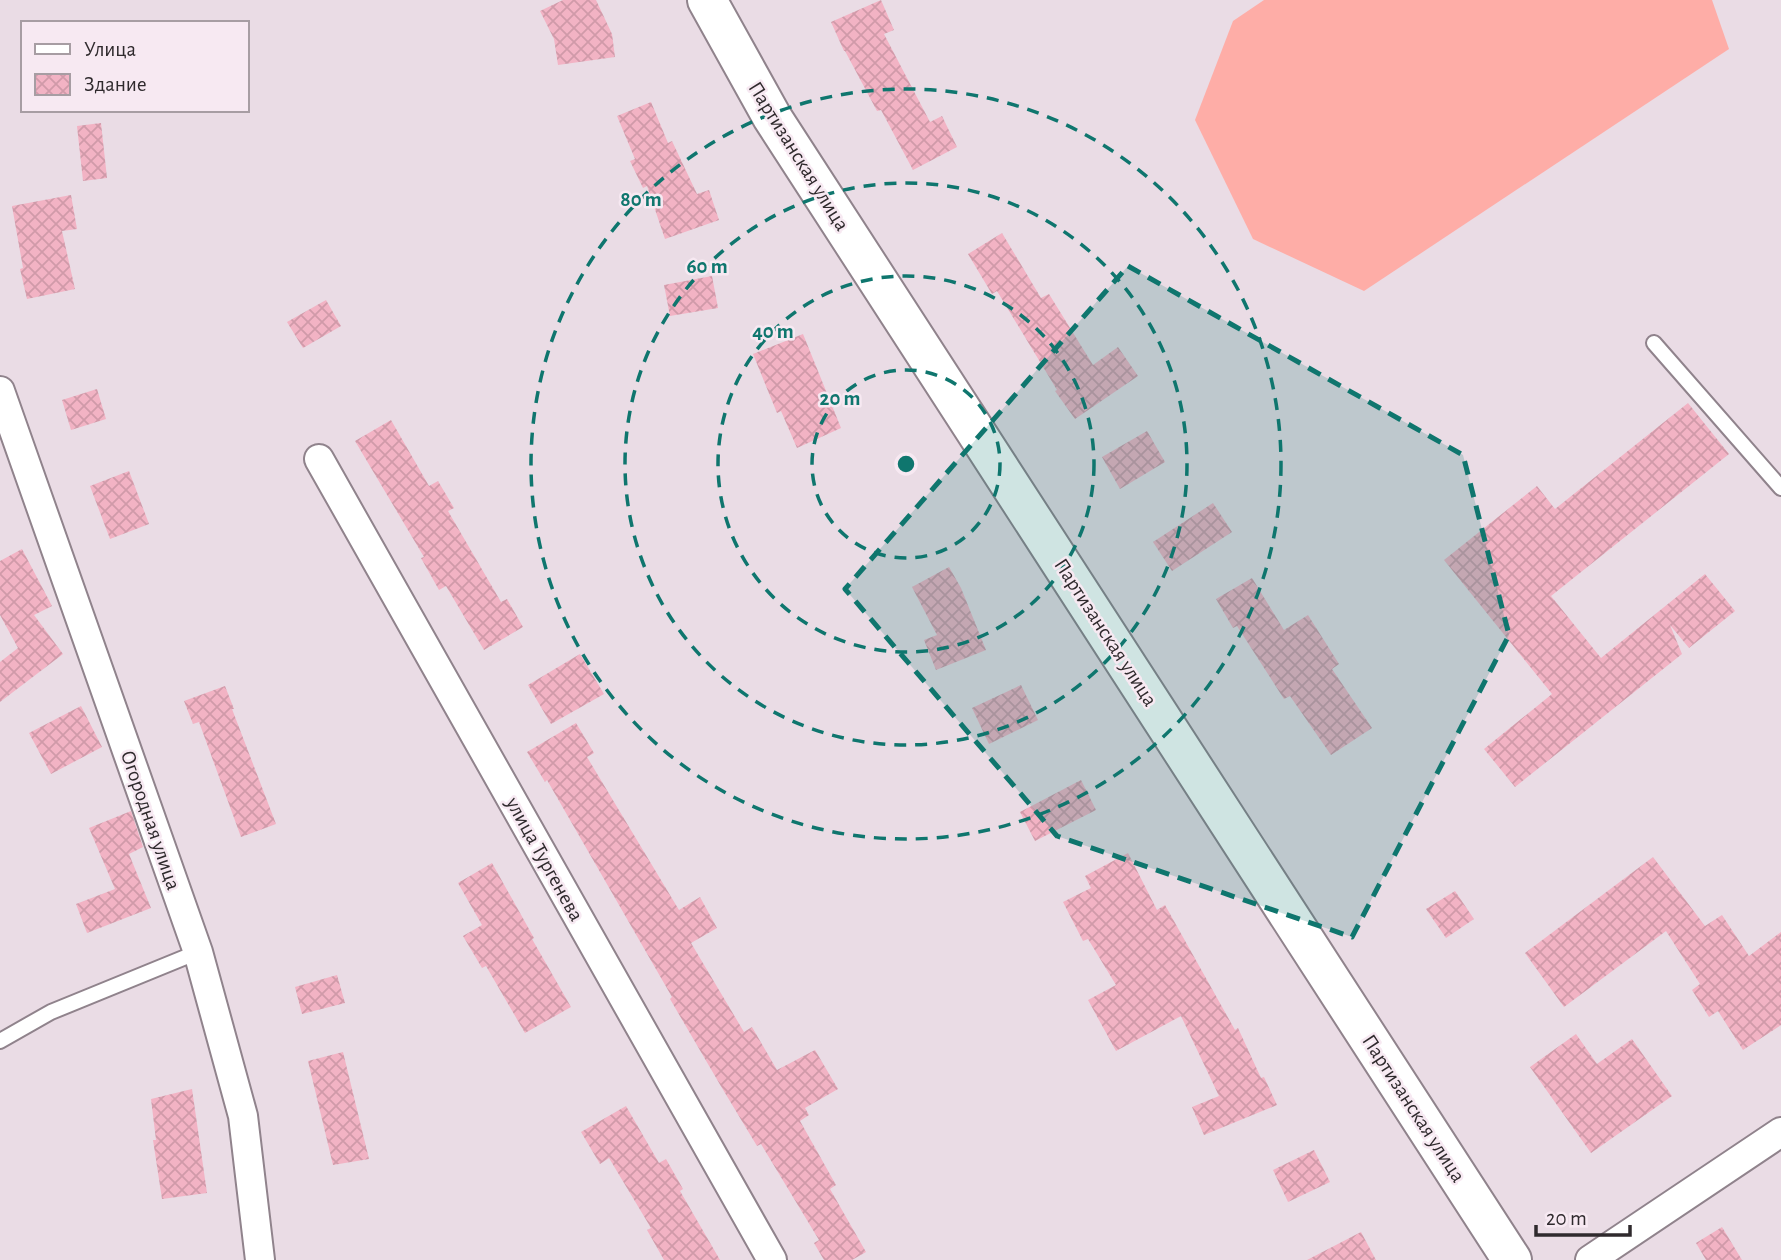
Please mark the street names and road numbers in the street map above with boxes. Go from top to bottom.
street label: Партизанская улица [744,78,853,235]
street label: Партизанская улица [1050,555,1161,710]
street label: Огородная улица [117,748,184,893]
street label: улица Тургенева [501,793,587,925]
street label: Партизанская улица [1358,1031,1469,1186]

